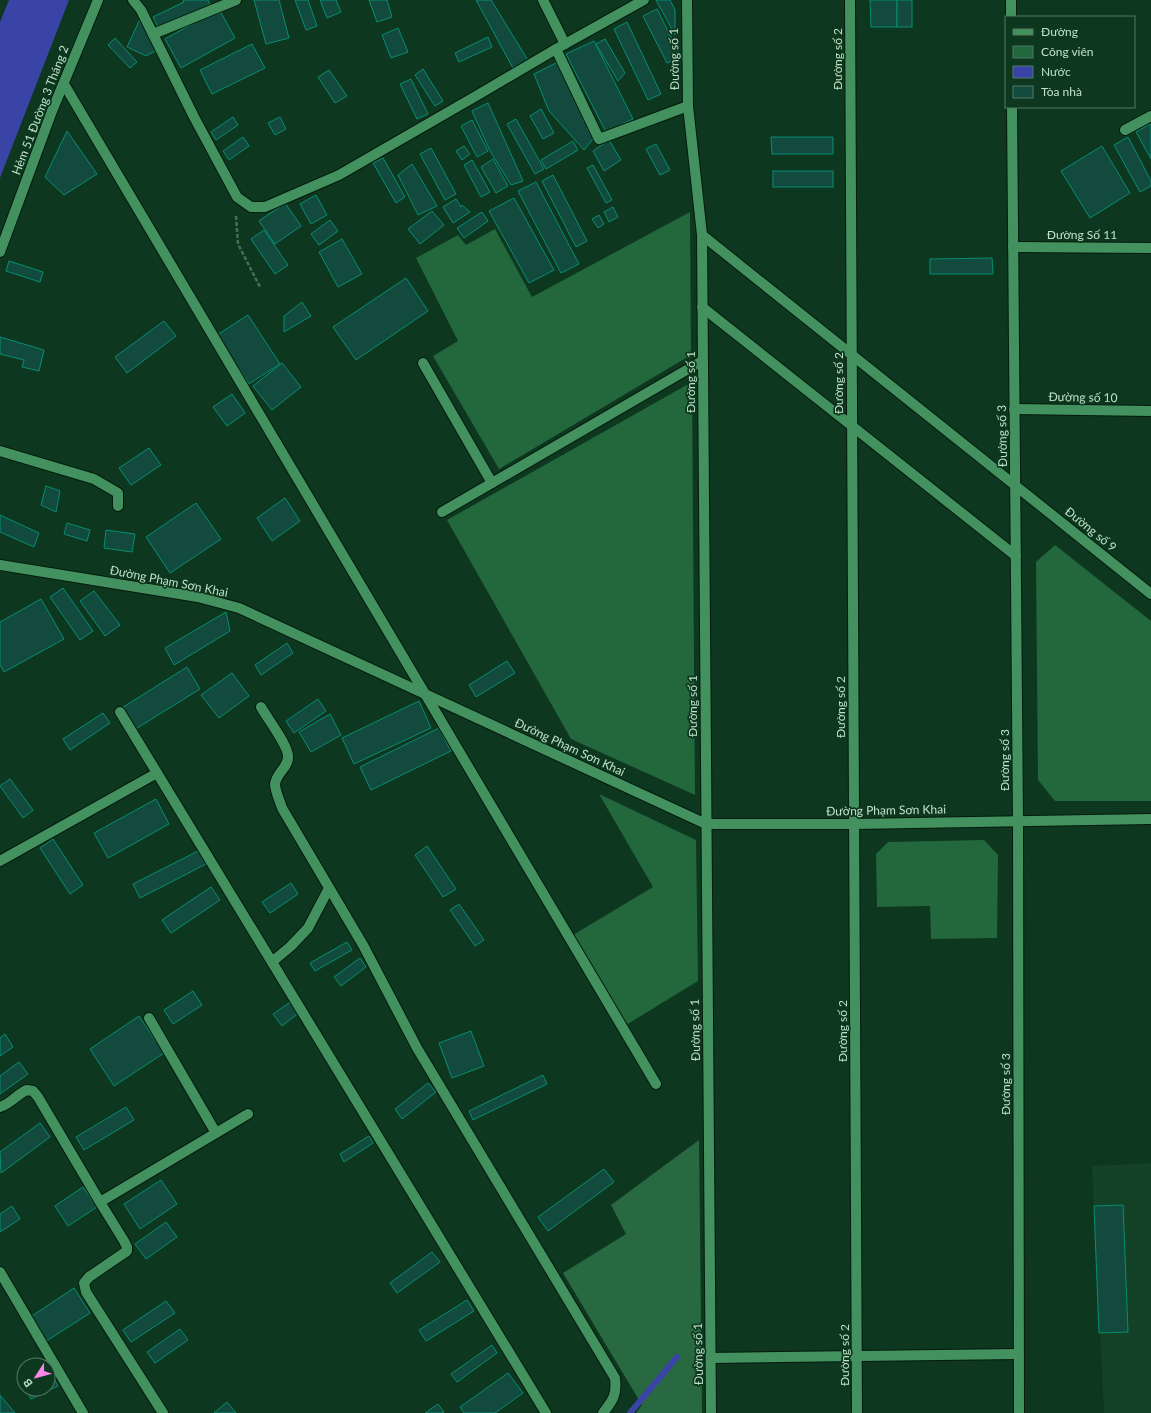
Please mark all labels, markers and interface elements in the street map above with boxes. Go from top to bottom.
legend [1005,16,1135,108]
text: Đường [1041,24,1078,39]
street label: Đường số 1 [666,28,682,90]
street label: Đường số 2 [830,28,845,90]
street label: Hẻm 51 Đường 3 Tháng 2 [8,43,72,177]
text: Công viên [1041,44,1094,59]
text: Nước [1041,64,1071,79]
text: Tòa nhà [1041,84,1082,99]
street label: Đường Số 11 [1047,227,1117,242]
street label: Đường số 1 [683,351,698,413]
street label: Đường số 2 [831,352,846,414]
street label: Đường số 10 [1048,389,1118,405]
street label: Đường số 3 [994,405,1010,467]
street label: Đường số 9 [1062,504,1120,554]
street label: Đường Phạm Sơn Khai [109,562,229,600]
street label: Đường số 1 [685,675,700,737]
street label: Đường số 2 [833,676,848,738]
street label: Đường Phạm Sơn Khai [513,715,628,779]
street label: Đường số 3 [997,729,1012,791]
street label: Đường Phạm Sơn Khai [826,801,946,819]
street label: Đường số 1 [687,999,703,1061]
street label: Đường số 2 [835,1000,850,1062]
street label: Đường số 3 [998,1053,1013,1115]
street label: Đường số 1 [690,1323,706,1385]
street label: Đường số 2 [837,1324,852,1386]
north arrow [16,1357,56,1397]
text: B [20,1376,35,1390]

